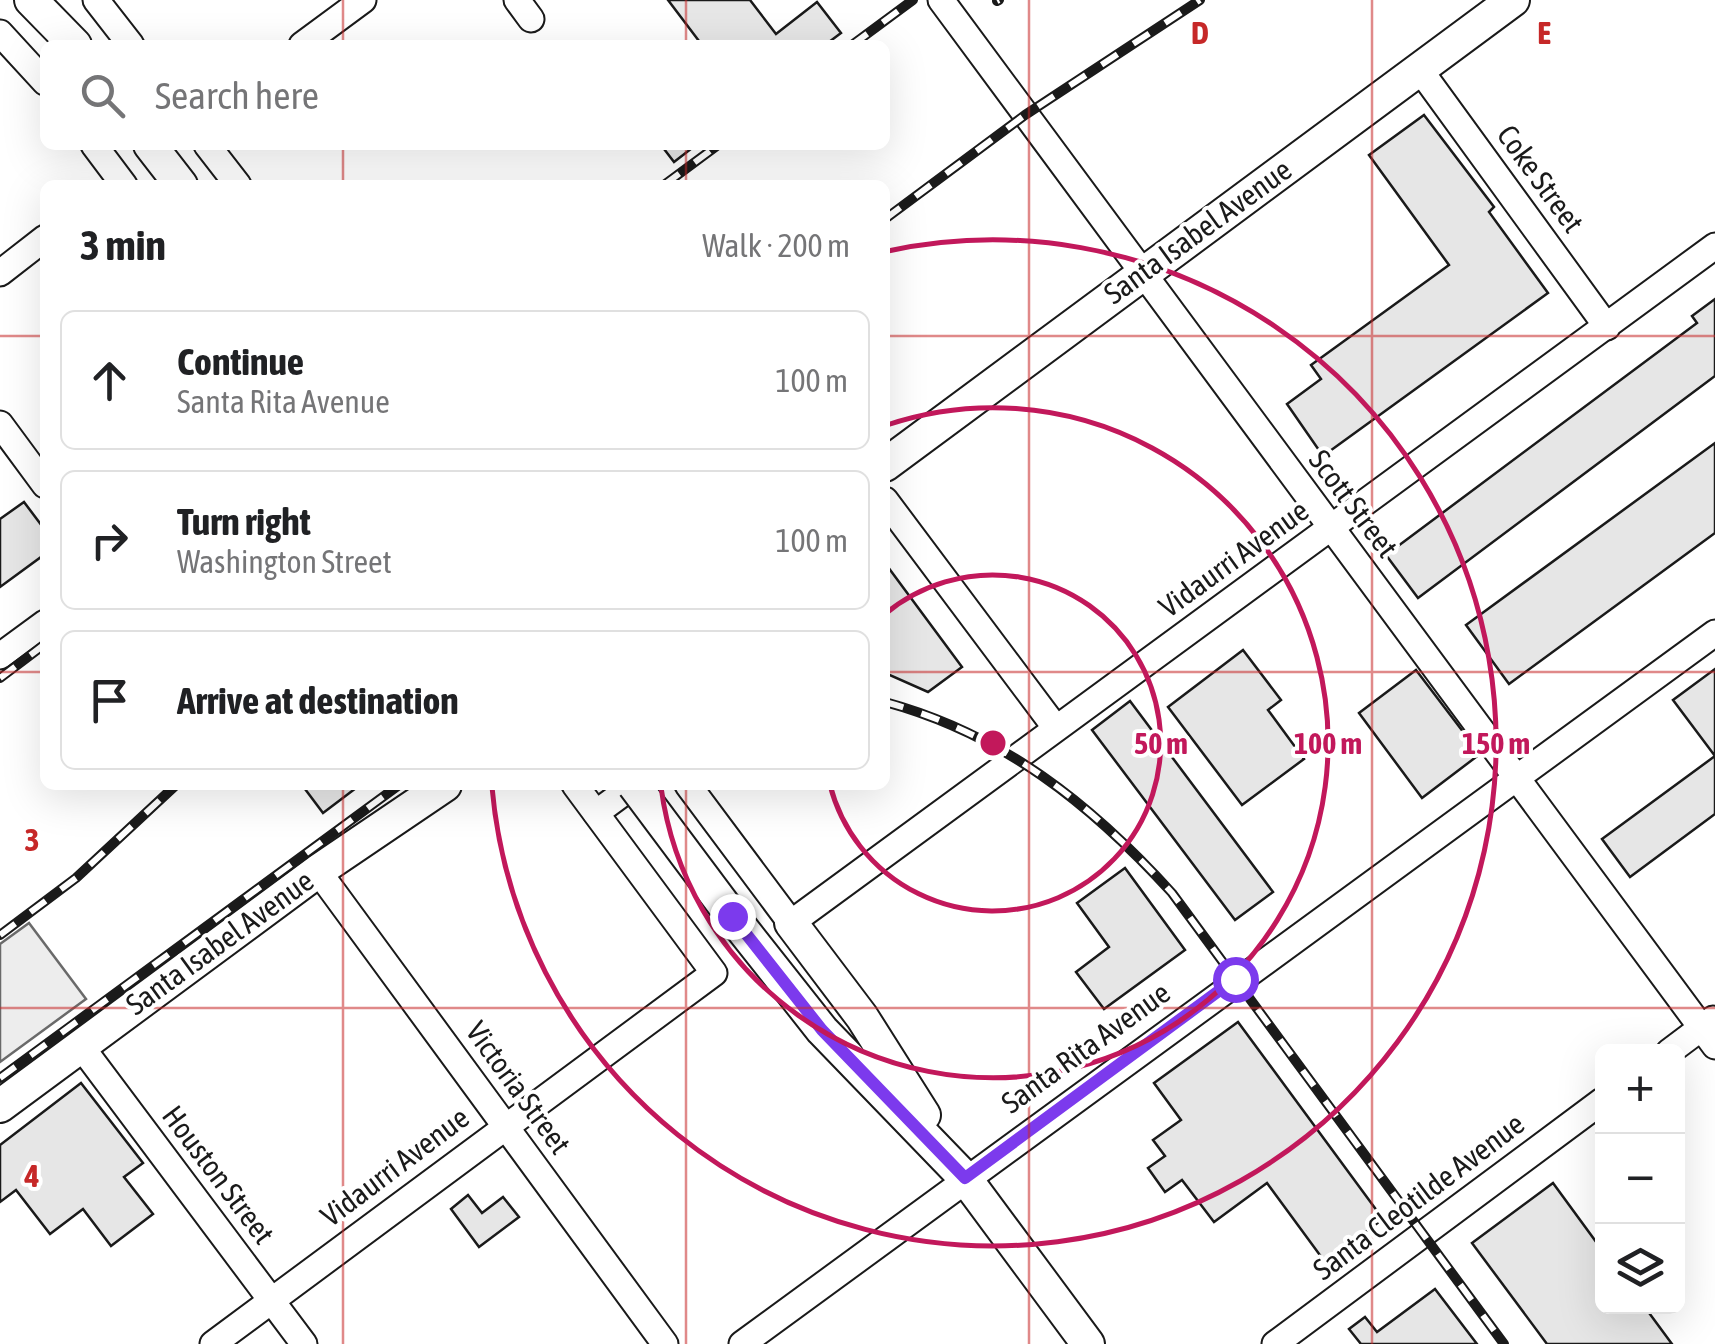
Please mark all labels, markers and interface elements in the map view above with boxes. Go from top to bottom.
text: D [1191,14,1209,51]
text: E [1537,14,1551,51]
search box [40,40,890,150]
icon: search [75,68,130,123]
text: Search here [155,74,319,117]
street label: Coke Street [1491,118,1591,238]
street label: Santa Isabel Avenue [1097,152,1298,310]
text: 3 min [80,221,166,269]
text: Walk · 200 m [702,227,850,264]
text: Continue [177,340,304,383]
icon: ahead [82,353,137,408]
text: 100 m [775,362,848,399]
text: Santa Rita Avenue [177,383,390,420]
street label: Scott Street [1303,443,1405,564]
street label: Vidaurri Avenue [1152,493,1315,624]
text: Turn right [177,500,311,543]
icon: right [82,513,137,568]
text: 100 m [775,522,848,559]
text: Washington Street [177,543,392,580]
icon: arrive [82,673,137,728]
text: Arrive at destination [177,679,459,722]
centre of rings [975,725,1011,761]
text: 50 m [1134,726,1188,760]
text: 100 m [1294,726,1362,760]
text: 150 m [1462,726,1530,760]
text: 3 [24,821,40,858]
street label: Santa Isabel Avenue [119,863,320,1021]
route end [710,894,756,940]
route start [1213,957,1259,1003]
street label: Santa Rita Avenue [995,975,1176,1120]
street label: Victoria Street [460,1015,578,1160]
map controls [1595,1044,1685,1314]
button: + [1595,1044,1685,1134]
street label: Houston Street [156,1099,282,1250]
street label: Vidaurri Avenue [314,1100,475,1233]
street label: Santa Cleotilde Avenue [1306,1106,1530,1286]
button: − [1595,1134,1685,1224]
text: 4 [23,1157,40,1194]
button: layers [1595,1224,1685,1314]

